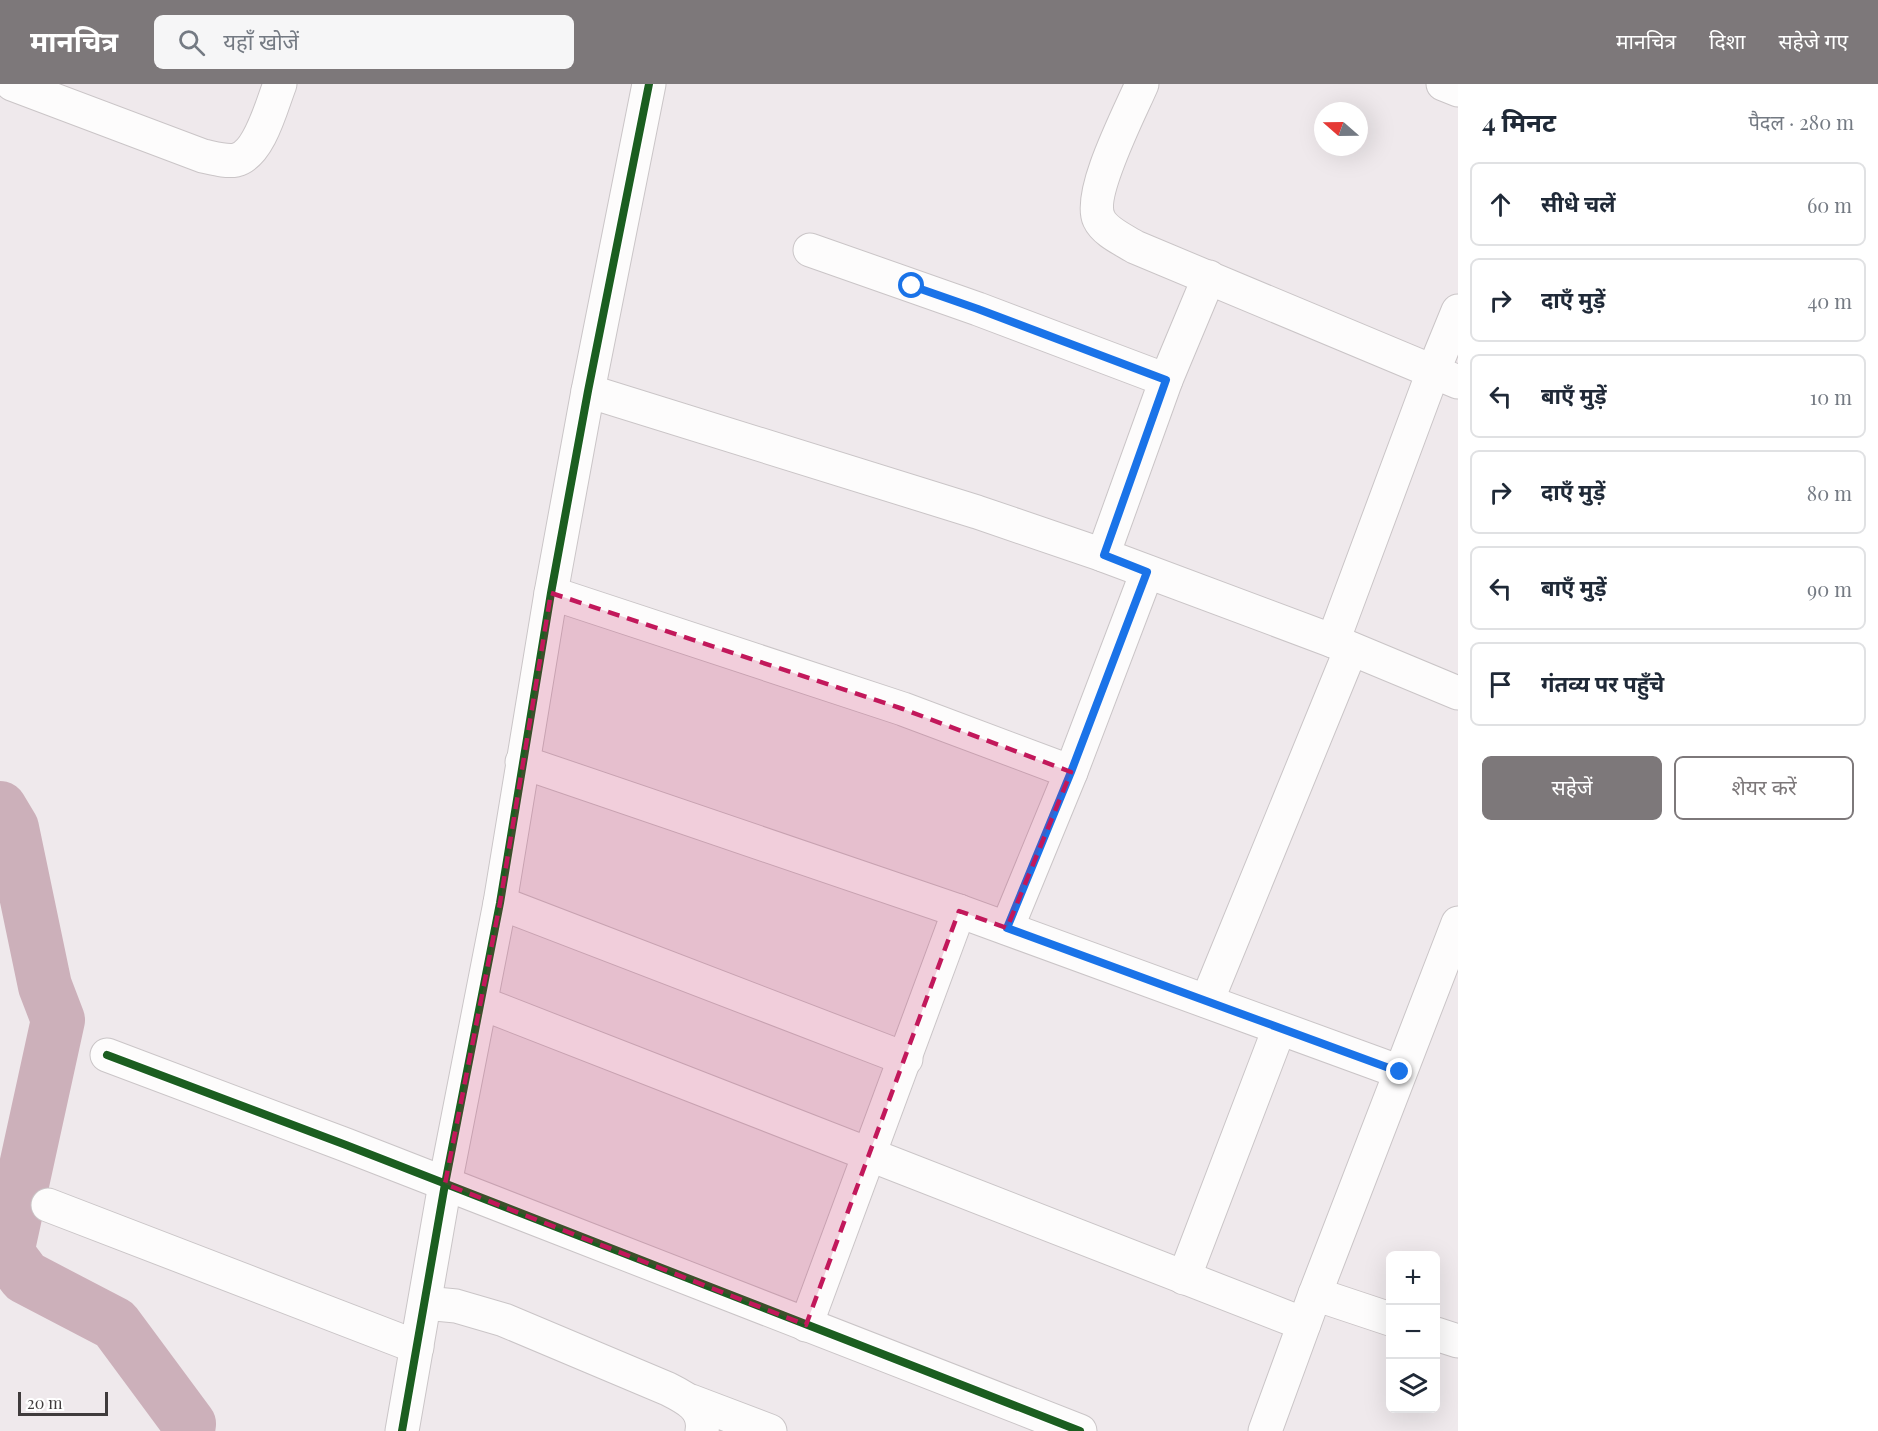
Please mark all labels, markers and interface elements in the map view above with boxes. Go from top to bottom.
search box [154,15,574,69]
text: मानचित्र [30,22,118,59]
icon: search [175,26,208,59]
text: यहाँ खोजें [223,26,299,56]
text: मानचित्र [1616,26,1676,54]
text: दिशा [1709,26,1745,54]
text: सहेजे गए [1778,26,1848,54]
north arrow [1314,102,1368,156]
text: 4 मिनट [1482,104,1556,139]
text: पैदल · 280 m [1749,108,1854,135]
icon: ahead [1484,188,1517,221]
text: सीधे चलें [1541,188,1615,218]
text: 60 m [1807,191,1852,218]
route start [898,272,924,298]
icon: right [1484,284,1517,317]
text: दाएँ मुड़ें [1541,284,1605,314]
text: 40 m [1807,287,1852,314]
icon: left [1484,380,1517,413]
text: बाएँ मुड़ें [1541,380,1606,410]
text: 10 m [1810,383,1852,410]
icon: right [1484,476,1517,509]
text: दाएँ मुड़ें [1541,476,1605,506]
text: 80 m [1807,479,1852,506]
icon: left [1484,572,1517,605]
text: बाएँ मुड़ें [1541,572,1606,602]
text: 90 m [1807,575,1852,602]
icon: arrive [1484,668,1517,701]
text: गंतव्य पर पहुँचे [1541,668,1664,698]
button: सहेजें [1482,756,1662,820]
button: शेयर करें [1674,756,1854,820]
route end [1386,1058,1412,1084]
map controls [1386,1251,1440,1413]
button: + [1386,1251,1440,1305]
button: − [1386,1305,1440,1359]
button: layers [1386,1359,1440,1413]
scale bar [18,1389,108,1416]
text: 20 m [27,1392,62,1413]

